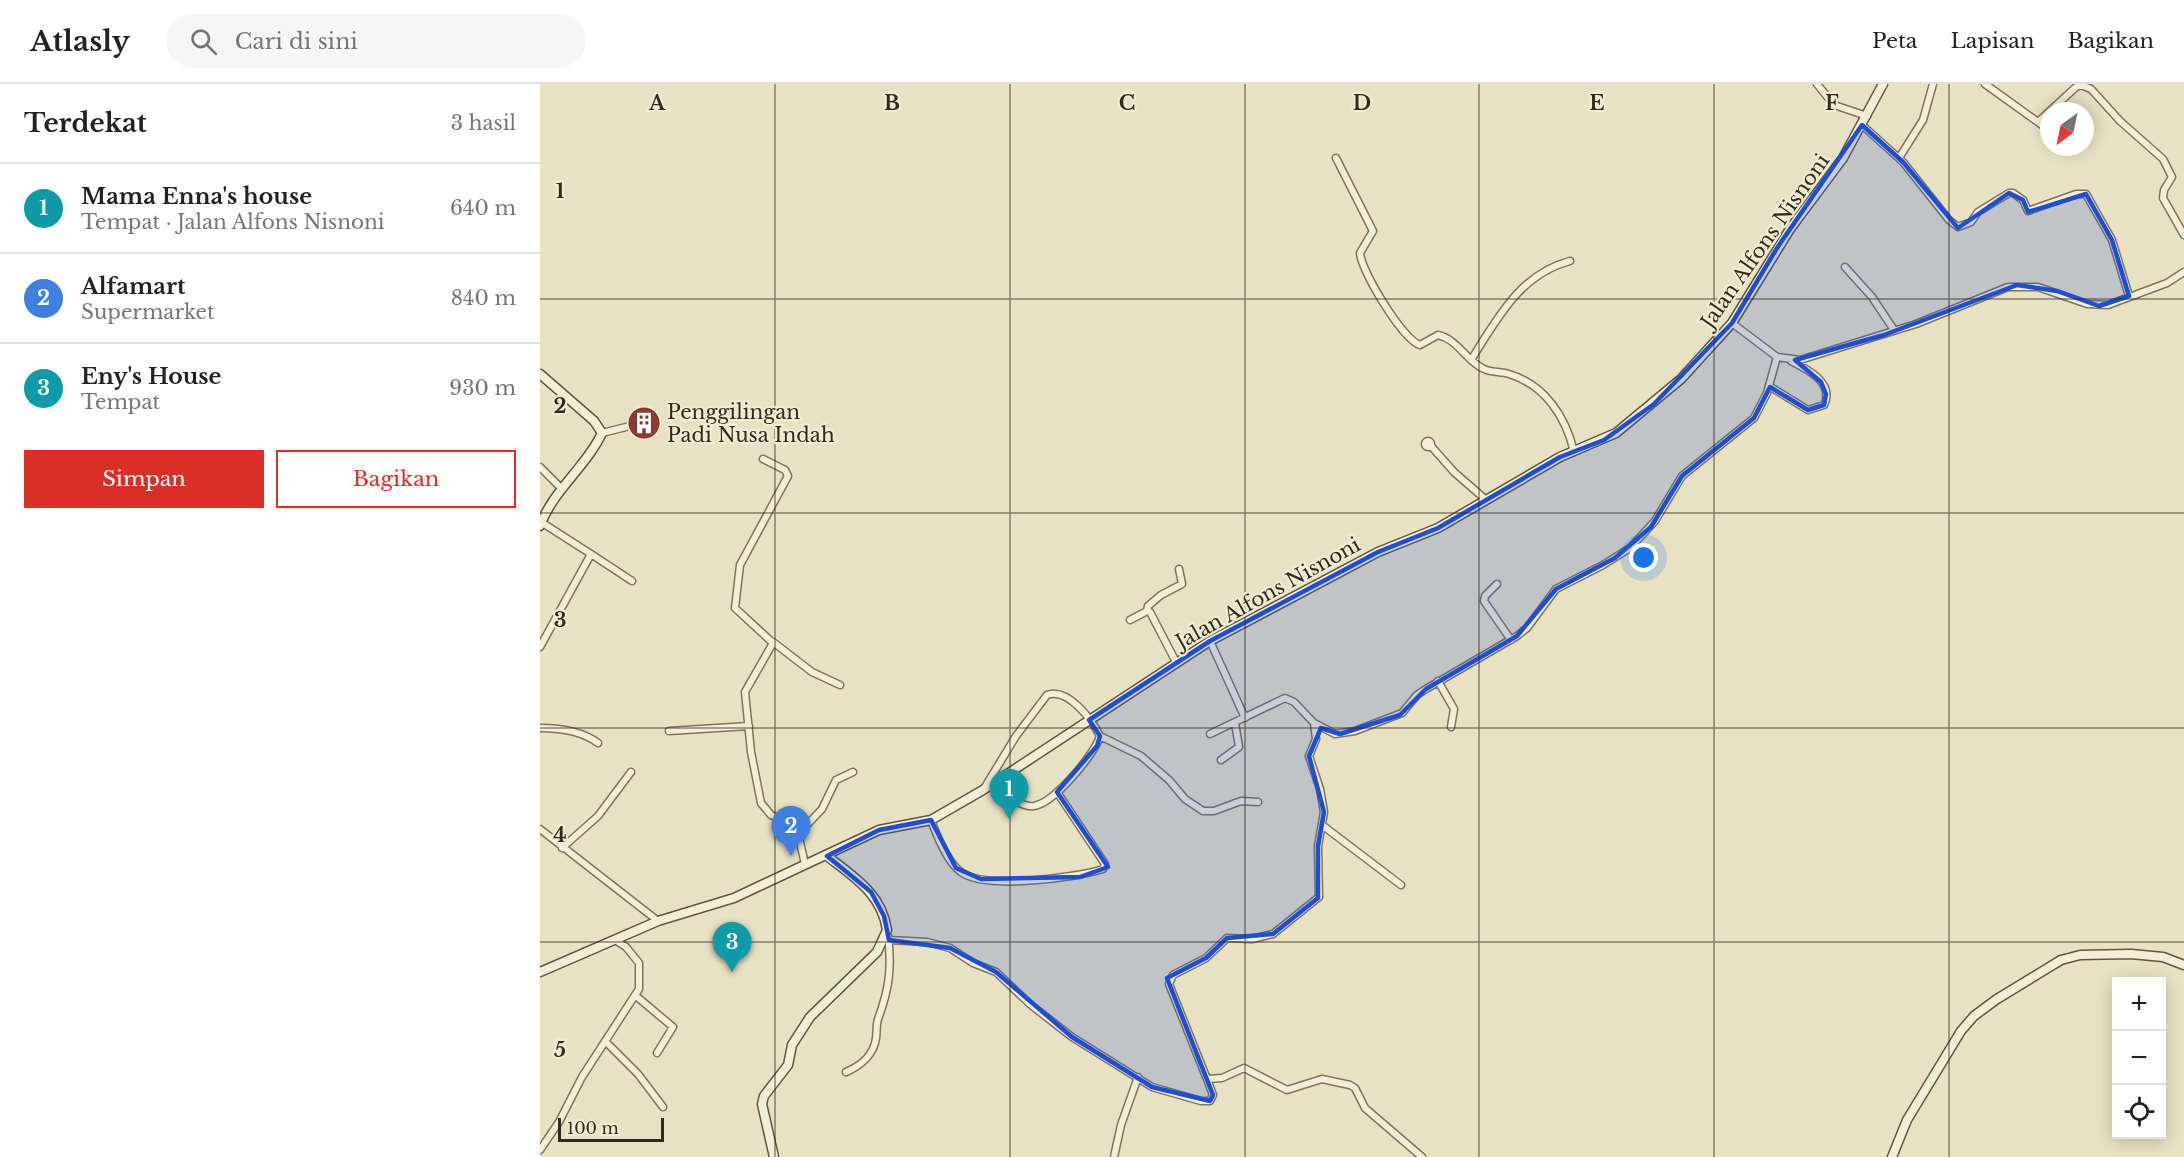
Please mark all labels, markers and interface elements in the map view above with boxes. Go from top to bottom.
search box [166,14,586,68]
text: Atlasly [30,24,130,59]
icon: search [187,25,220,58]
text: Cari di sini [235,28,358,55]
text: Peta [1872,28,1918,54]
text: Lapisan [1951,28,2034,54]
text: Bagikan [2067,28,2154,54]
text: A [648,91,666,115]
text: B [884,91,900,115]
text: C [1119,91,1135,115]
text: D [1353,91,1371,115]
text: E [1589,91,1605,115]
text: F [1825,91,1839,115]
north arrow [2040,102,2094,156]
text: Terdekat [24,107,147,139]
text: 3 hasil [451,111,516,135]
street label: Jalan Alfons Nisnoni [1694,149,1834,335]
text: 1 [556,179,565,203]
text: Mama Enna's house [81,183,312,210]
text: 1 [39,196,48,220]
text: 640 m [450,196,516,220]
text: Tempat · Jalan Alfons Nisnoni [81,210,385,234]
text: Alfamart [81,273,185,300]
text: 2 [37,286,50,310]
text: 840 m [451,286,516,310]
text: Supermarket [81,300,215,324]
text: Eny's House [81,363,221,390]
text: 3 [37,376,50,400]
text: 930 m [449,376,516,400]
text: Tempat [81,390,160,414]
text: 2 [553,394,567,418]
place label: Penggilingan Padi Nusa Indah [667,400,835,447]
building icon: Penggilingan Padi Nusa Indah [626,405,662,441]
button: Simpan [24,450,264,508]
button: Bagikan [276,450,516,508]
street label: Jalan Alfons Nisnoni [1169,532,1365,655]
your location [1629,543,1658,572]
text: 3 [554,608,566,632]
pin: 1 [990,770,1028,819]
pin: 2 [772,806,810,856]
text: 4 [553,823,567,847]
pin: 3 [712,922,752,972]
map controls [2112,977,2166,1139]
button: + [2112,977,2166,1031]
button: − [2112,1031,2166,1085]
text: 5 [554,1038,566,1062]
button: locate [2112,1085,2166,1139]
scale bar [558,1115,664,1142]
text: 100 m [567,1118,619,1138]

